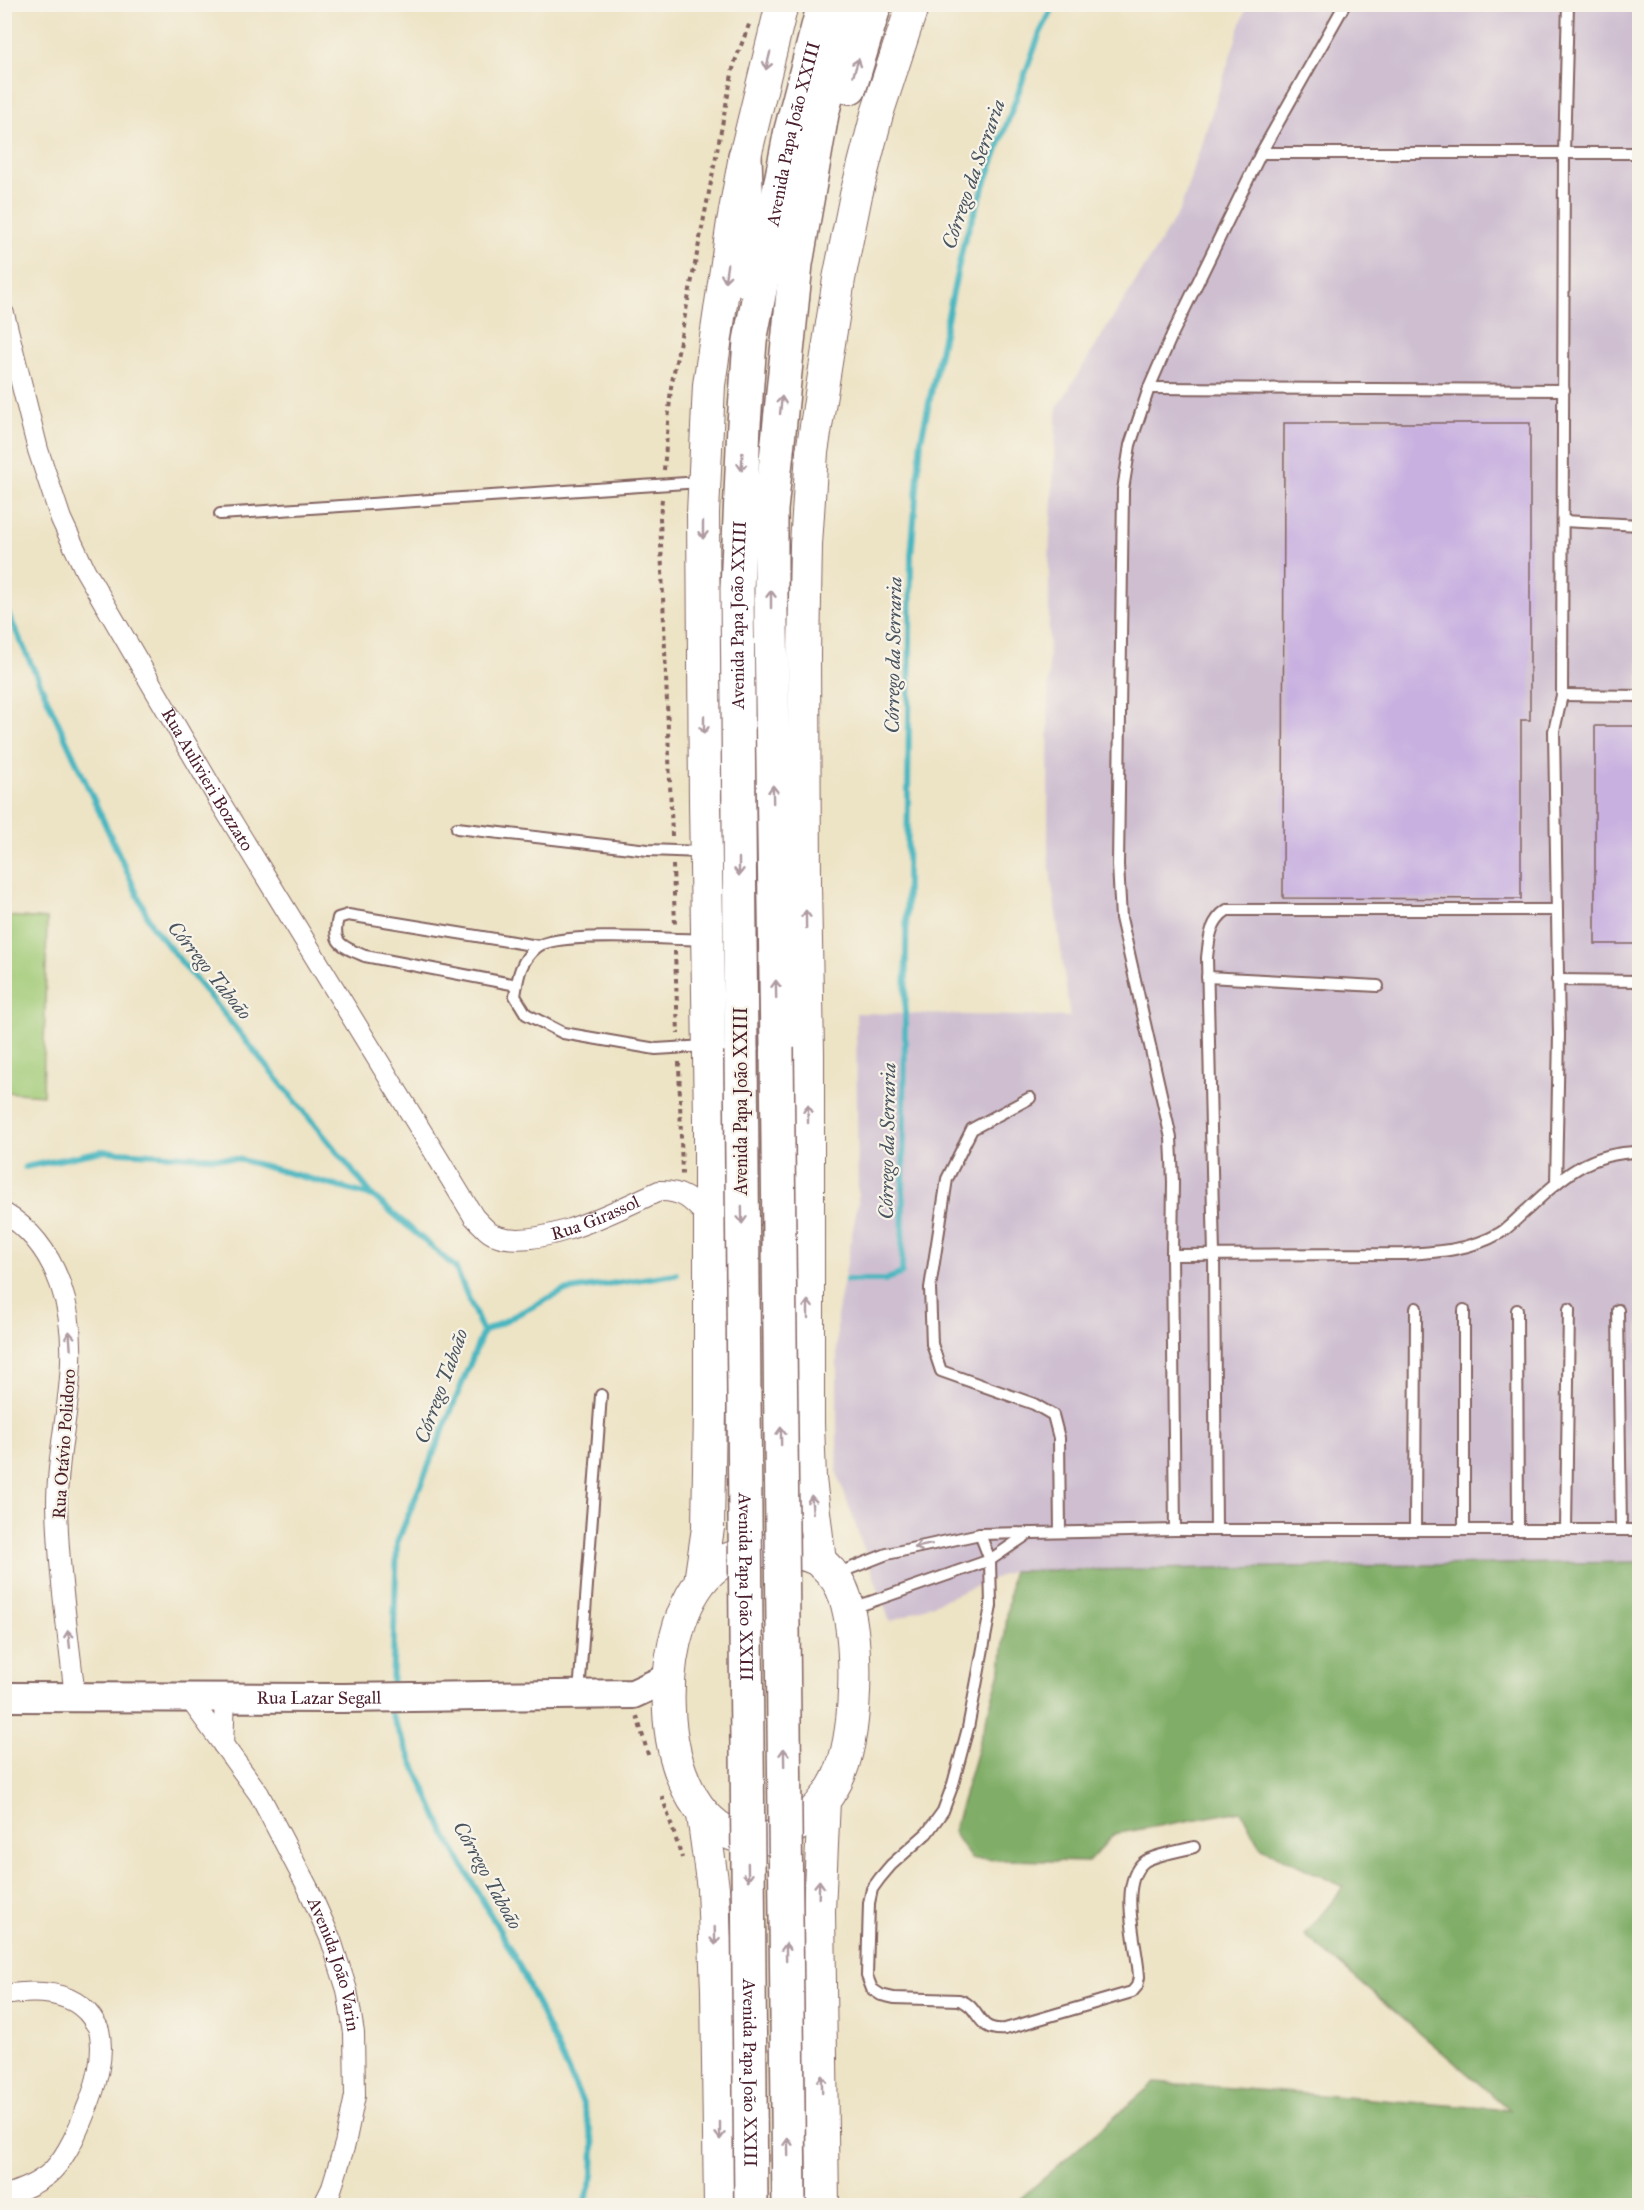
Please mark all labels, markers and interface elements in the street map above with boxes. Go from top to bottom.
street label: Avenida Papa João XXIII [761,39,825,229]
one-way arrow [761,52,773,71]
one-way arrow [851,58,862,77]
water label: Córrego da Serraria [936,96,1010,252]
one-way arrow [720,263,731,282]
one-way arrow [776,395,787,415]
one-way arrow [737,451,748,471]
one-way arrow [697,519,709,539]
street label: Avenida Papa João XXIII [726,520,751,710]
water label: Córrego da Serraria [880,577,906,733]
one-way arrow [765,590,777,610]
street label: Rua Aulivieri Bozzato [157,704,258,855]
one-way arrow [698,714,710,734]
one-way arrow [767,785,779,805]
one-way arrow [733,856,745,876]
one-way arrow [800,909,811,929]
water label: Córrego Taboão [163,916,257,1025]
one-way arrow [770,980,782,1000]
street label: Avenida Papa João XXIII [730,1007,753,1196]
water label: Córrego da Serraria [874,1063,900,1219]
one-way arrow [802,1104,814,1124]
street label: Rua Girassol [548,1190,643,1245]
one-way arrow [736,1204,748,1224]
one-way arrow [802,1299,814,1319]
water label: Córrego Taboão [409,1325,473,1447]
one-way arrow [64,1331,75,1351]
street label: Rua Otávio Polidoro [48,1368,80,1520]
one-way arrow [775,1427,787,1447]
street label: Avenida Papa João XXIII [734,1492,757,1682]
one-way arrow [807,1494,818,1514]
one-way arrow [914,1541,933,1552]
one-way arrow [63,1630,74,1650]
street label: Rua Lazar Segall [257,1686,382,1710]
one-way arrow [778,1748,790,1768]
water label: Córrego Taboão [448,1817,528,1934]
one-way arrow [742,1861,754,1881]
one-way arrow [814,1880,825,1900]
street label: Avenida João Varin [302,1893,365,2033]
one-way arrow [709,1925,721,1945]
one-way arrow [780,1943,792,1963]
street label: Avenida Papa João XXIII [738,1978,762,2168]
one-way arrow [816,2075,828,2095]
one-way arrow [714,2120,726,2140]
one-way arrow [782,2138,794,2158]

